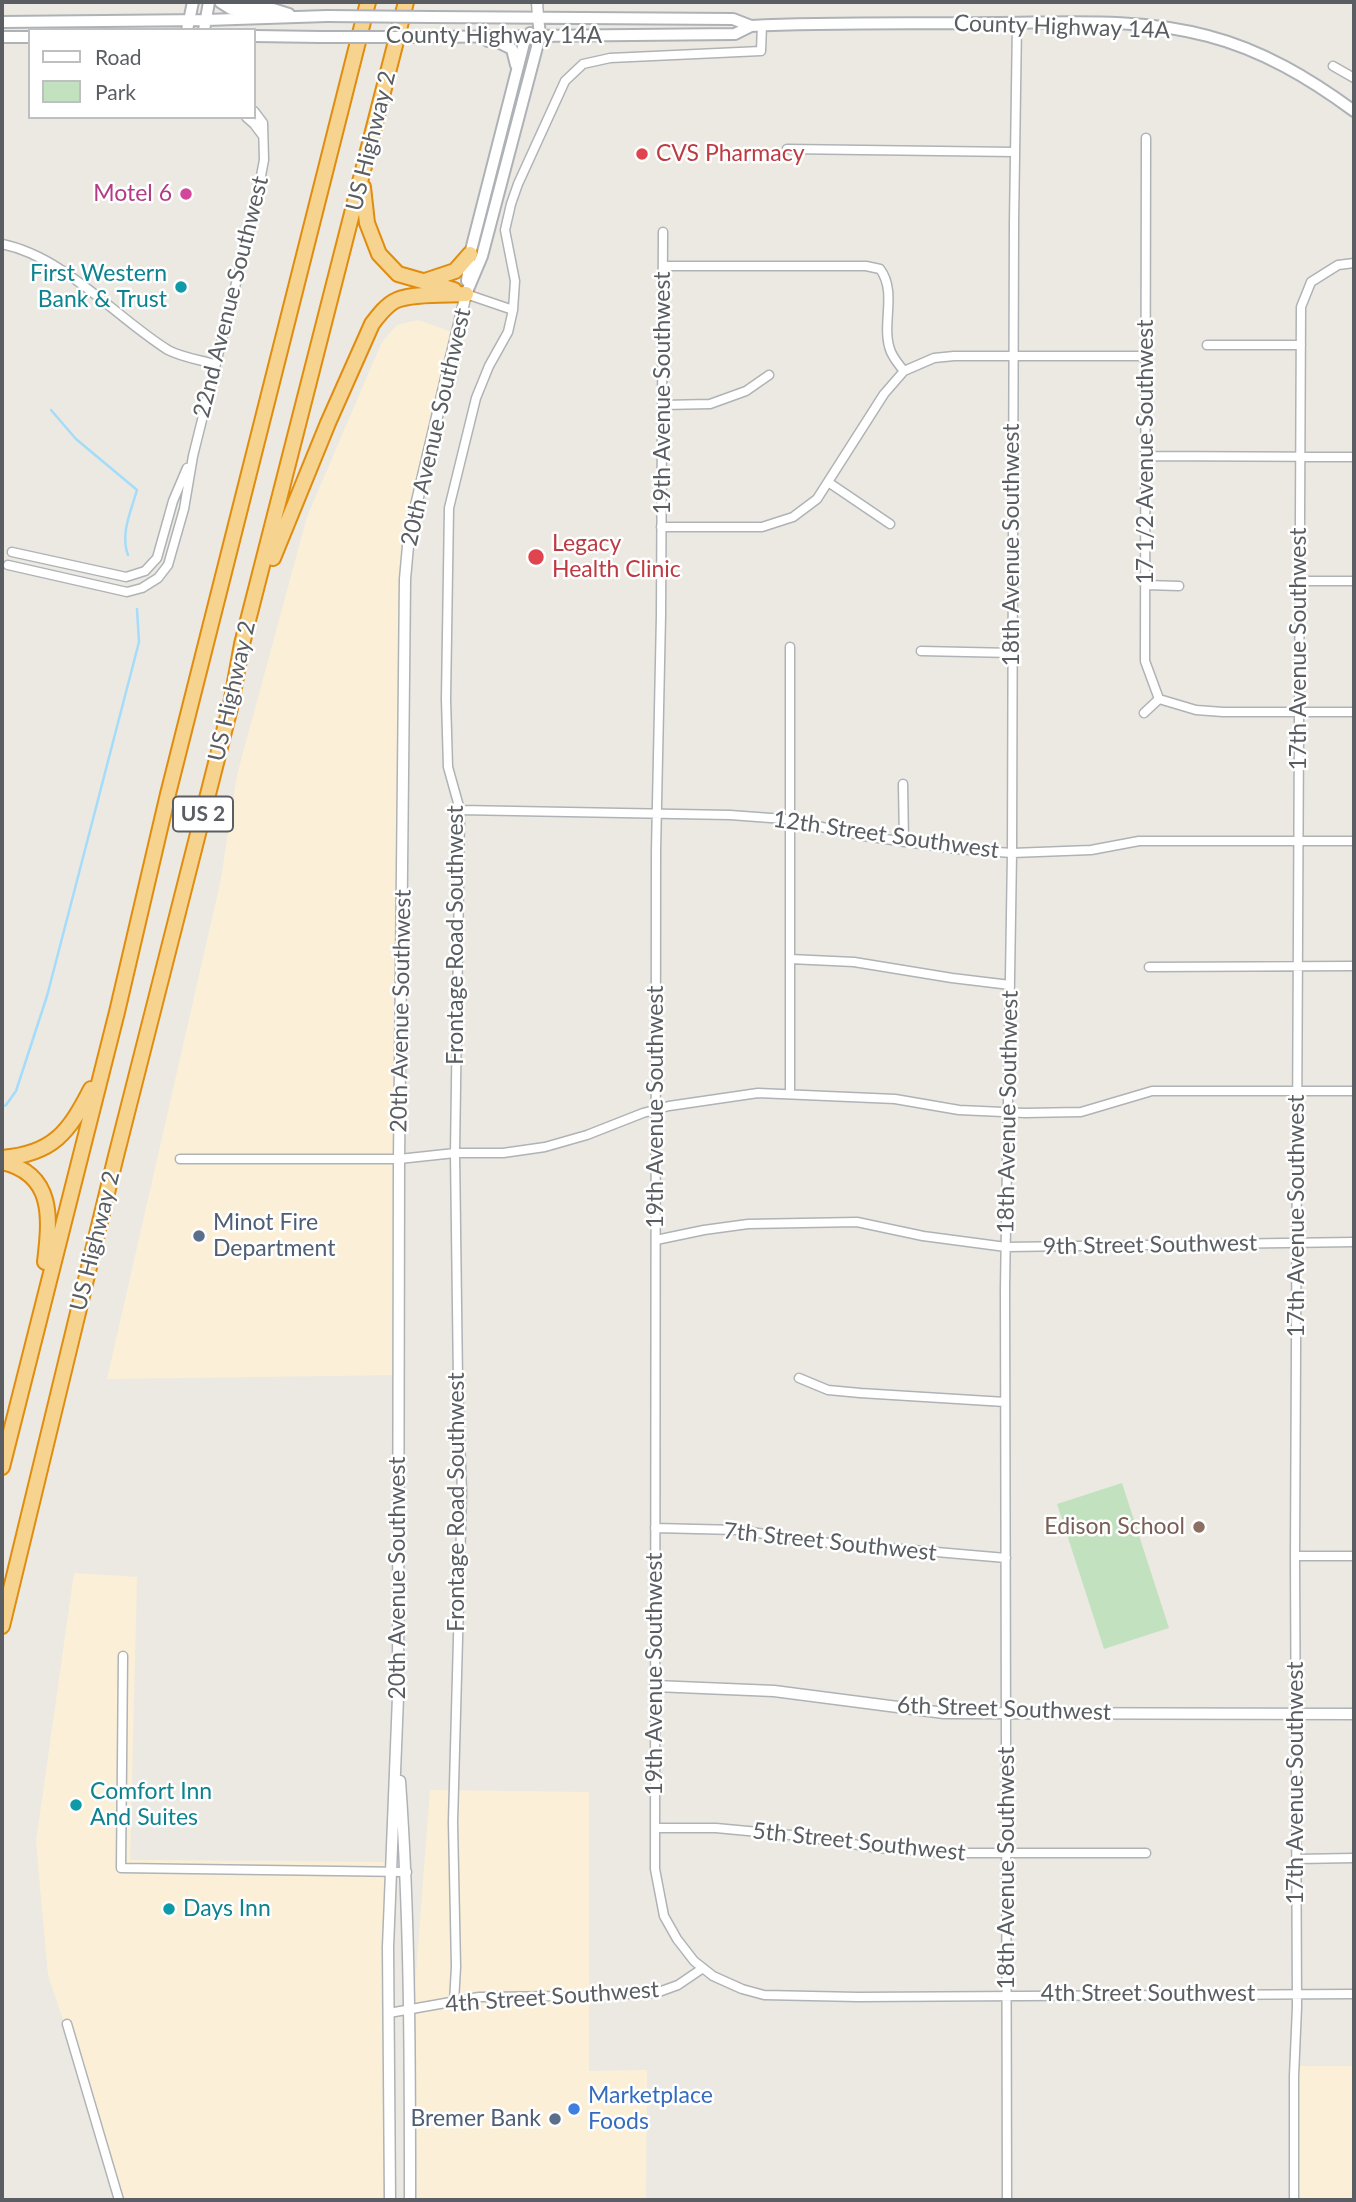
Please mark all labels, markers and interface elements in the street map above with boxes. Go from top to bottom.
street label: County Highway 14A [953,9,1171,45]
street label: County Highway 14A [386,22,602,50]
legend [28,28,256,119]
text: Road [95,44,142,69]
street label: US Highway 2 [340,68,402,214]
text: Park [95,79,136,104]
place label: CVS Pharmacy [656,140,805,168]
marker: CVS Pharmacy [634,146,650,162]
street label: 22nd Avenue Southwest [188,173,274,421]
place label: Motel 6 [93,180,172,208]
marker: Motel 6 [178,186,194,202]
place label: First Western Bank & Trust [30,260,167,314]
street label: 19th Avenue Southwest [649,271,677,515]
marker: First Western Bank & Trust [173,279,189,295]
street label: 20th Avenue Southwest [395,305,477,549]
street label: 17 1/2 Avenue Southwest [1132,319,1160,585]
street label: 18th Avenue Southwest [998,423,1026,667]
street label: 17th Avenue Southwest [1285,527,1313,771]
place label: Legacy Health Clinic [552,530,681,584]
marker: Legacy Health Clinic [526,547,546,567]
street label: US Highway 2 [202,618,262,764]
road number: US 2 [173,796,233,832]
street label: Frontage Road Southwest [442,805,470,1065]
street label: 12th Street Southwest [771,805,1001,865]
street label: 20th Avenue Southwest [385,889,417,1133]
street label: 19th Avenue Southwest [642,985,670,1229]
street label: 18th Avenue Southwest [992,990,1024,1234]
street label: 17th Avenue Southwest [1283,1094,1311,1338]
street label: US Highway 2 [64,1168,126,1314]
place label: Minot Fire Department [213,1209,335,1263]
marker: Minot Fire Department [191,1228,207,1244]
street label: 9th Street Southwest [1043,1229,1257,1261]
street label: Frontage Road Southwest [443,1372,471,1632]
street label: 20th Avenue Southwest [384,1456,412,1700]
place label: Edison School [1044,1513,1185,1541]
street label: 7th Street Southwest [722,1517,938,1567]
marker: Edison School [1191,1519,1207,1535]
street label: 19th Avenue Southwest [641,1552,669,1796]
street label: 17th Avenue Southwest [1282,1661,1310,1905]
street label: 6th Street Southwest [896,1691,1112,1727]
street label: 18th Avenue Southwest [993,1746,1021,1990]
place label: Comfort Inn And Suites [90,1778,212,1832]
marker: Comfort Inn And Suites [68,1797,84,1813]
street label: 5th Street Southwest [751,1817,967,1867]
place label: Days Inn [183,1895,271,1923]
marker: Days Inn [161,1901,177,1917]
street label: 4th Street Southwest [444,1976,660,2018]
street label: 4th Street Southwest [1041,1980,1255,2008]
place label: Marketplace Foods [588,2082,713,2136]
marker: Marketplace Foods [566,2101,582,2117]
place label: Bremer Bank [410,2105,541,2133]
marker: Bremer Bank [547,2111,563,2127]

